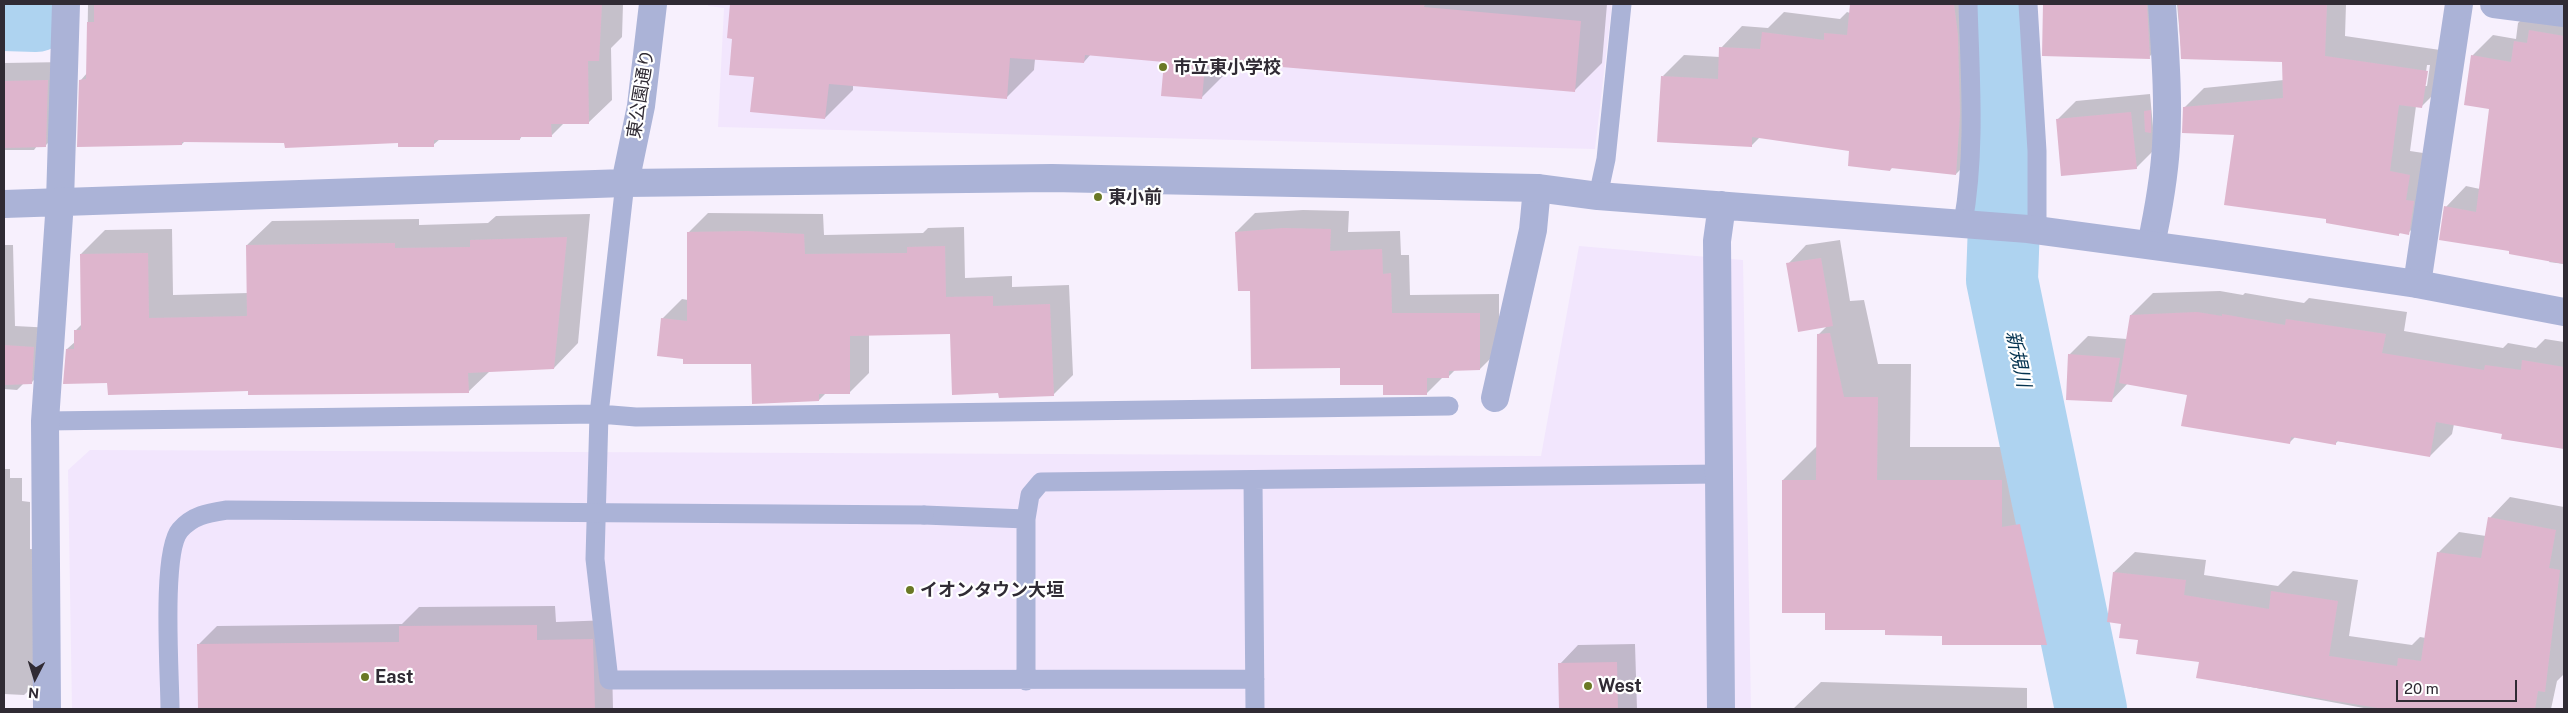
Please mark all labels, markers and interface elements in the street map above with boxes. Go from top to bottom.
street label: 東公園通り [623,48,659,140]
place label: 市立東小学校 [1173,56,1281,78]
marker: 市立東小学校 [1157,61,1169,73]
place label: 東小前 [1108,186,1162,208]
marker: 東小前 [1092,191,1104,203]
water label: 新規川 [2001,329,2035,389]
place label: イオンタウン大垣 [920,579,1064,601]
marker: イオンタウン大垣 [904,584,916,596]
north arrow [10,653,60,703]
place label: East [375,666,413,688]
scale bar [2398,670,2519,702]
marker: East [359,671,371,683]
place label: West [1598,675,1642,697]
marker: West [1582,680,1594,692]
text: 20 m [2404,680,2439,697]
text: N [28,684,40,701]

